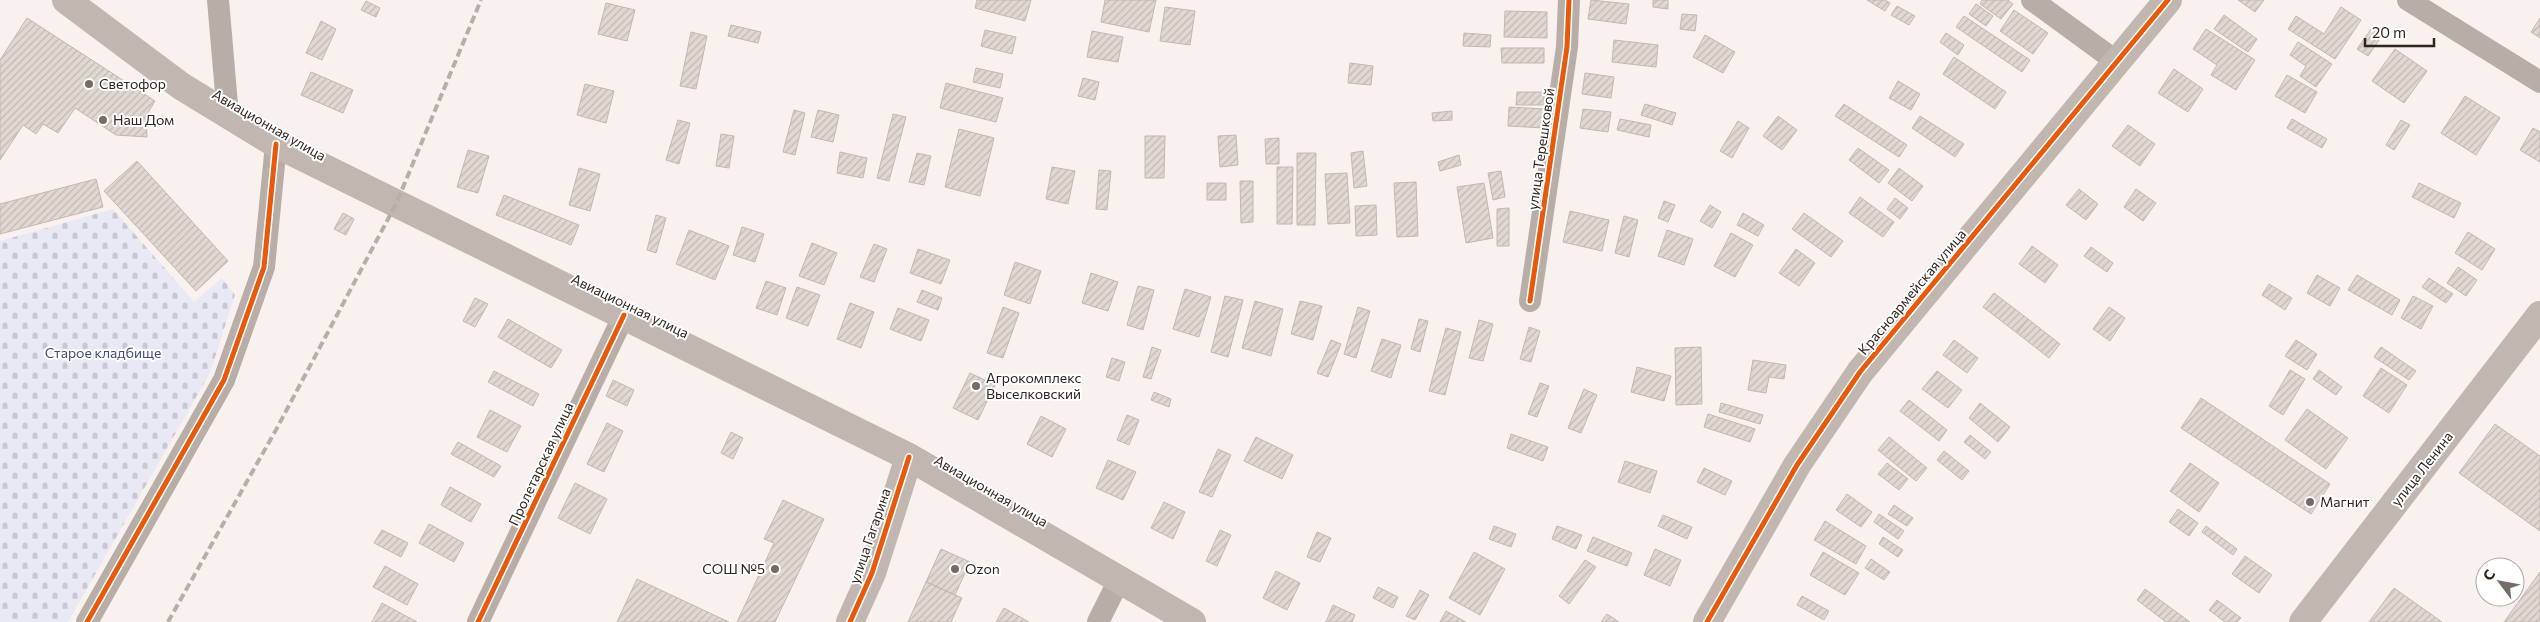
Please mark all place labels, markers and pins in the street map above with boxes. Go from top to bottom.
place label: Светофор [99,75,166,92]
marker: Светофор [83,78,95,90]
place label: Наш Дом [113,111,174,128]
marker: Наш Дом [97,114,109,126]
place label: Агрокомплекс Выселковский [986,369,1081,402]
marker: Агрокомплекс Выселковский [970,380,982,392]
place label: Магнит [2320,493,2370,510]
marker: Магнит [2304,496,2316,508]
place label: СОШ №5 [702,560,765,577]
place label: Ozon [965,560,1000,577]
marker: СОШ №5 [769,563,781,575]
marker: Ozon [949,563,961,575]

